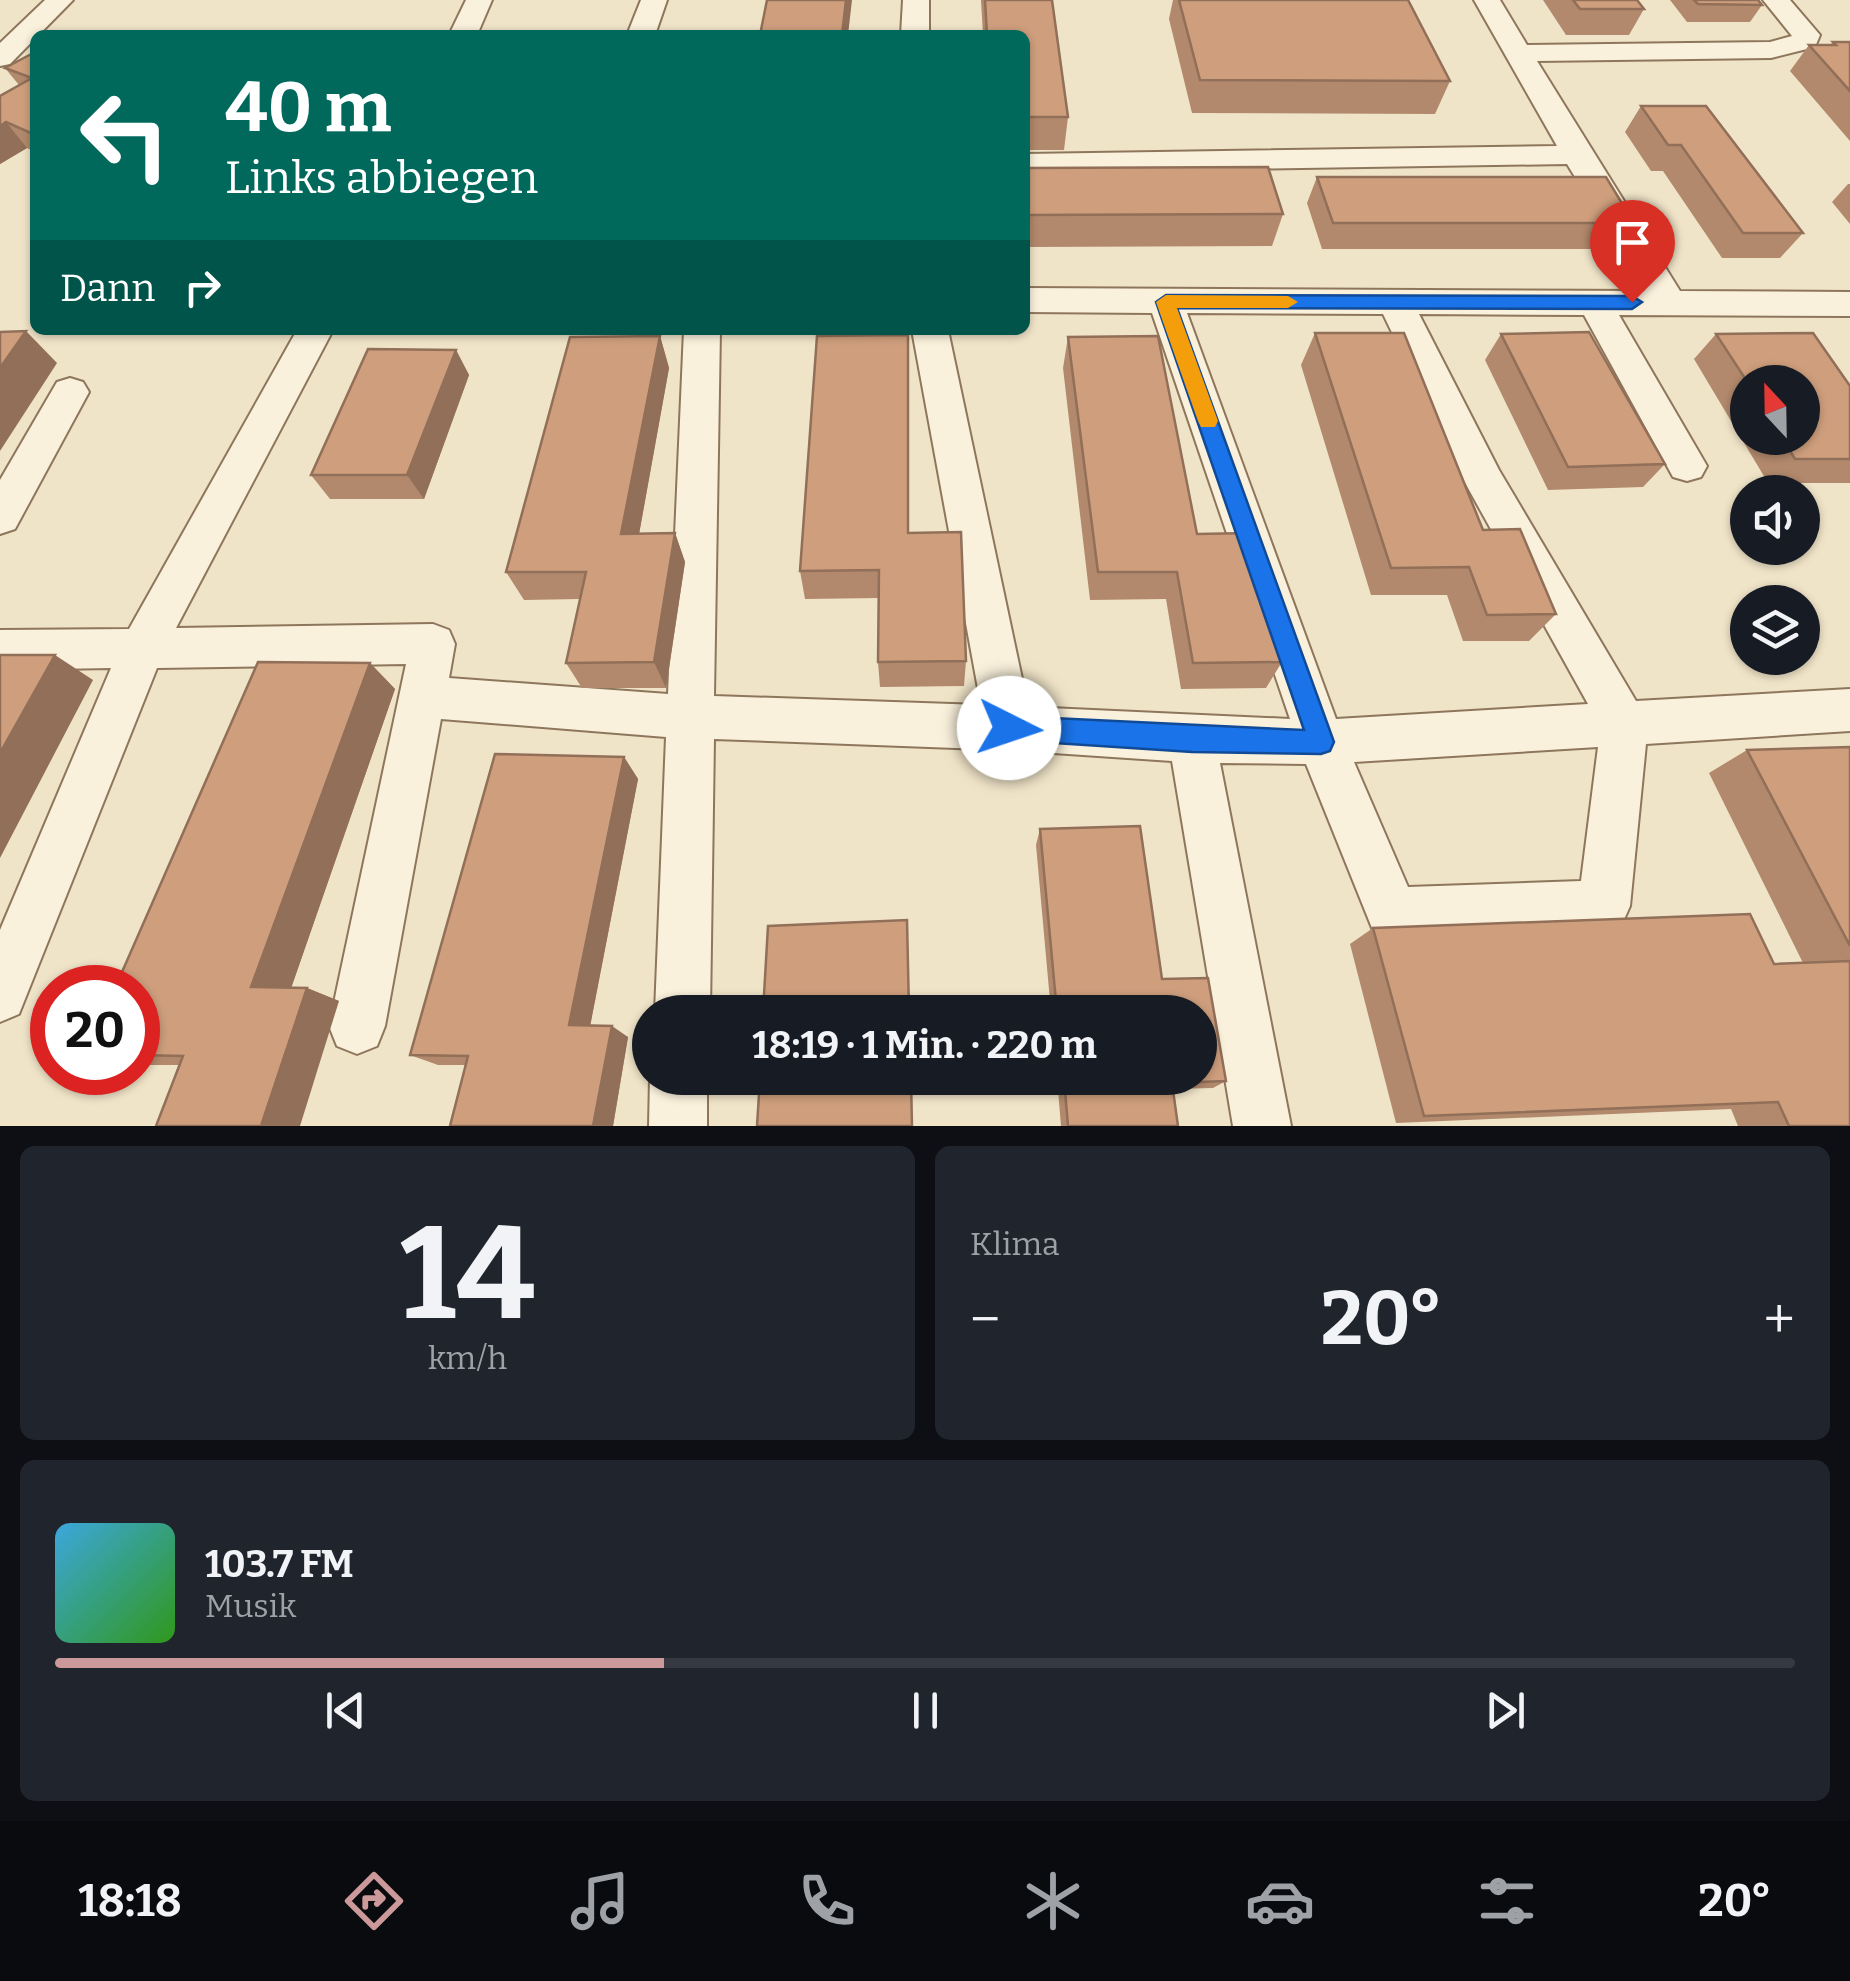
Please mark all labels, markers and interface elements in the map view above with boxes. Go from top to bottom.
text: 40 m [225,66,391,150]
icon: left [60,70,190,200]
text: Links abbiegen [225,151,538,205]
pin [1590,200,1675,303]
icon: arrive [1605,215,1660,270]
icon: right [175,260,230,315]
text: Dann [60,265,155,311]
north arrow [1730,365,1820,455]
map controls [1730,365,1820,675]
button: sound [1730,475,1820,565]
button: layers [1730,585,1820,675]
position arrow [957,676,1061,780]
speed limit sign: 20 [30,965,160,1095]
text: 18:19 · 1 Min. · 220 m [752,1022,1097,1068]
text: 14 [400,1196,535,1352]
text: Klima [970,1225,1059,1263]
text: 20° [1321,1274,1443,1364]
text: − [970,1287,1000,1353]
text: + [1764,1287,1795,1353]
text: km/h [428,1339,507,1377]
text: 103.7 FM [205,1541,354,1587]
text: Musik [205,1587,296,1625]
icon: previous [318,1683,373,1738]
icon: pause [898,1683,953,1738]
icon: next [1478,1683,1533,1738]
icon: directions [339,1866,409,1936]
icon: music [565,1866,635,1936]
icon: phone [792,1866,862,1936]
icon: climate [1018,1866,1088,1936]
icon: car [1245,1866,1315,1936]
icon: filters [1472,1866,1542,1936]
text: 18:18 [78,1874,182,1928]
text: 20° [1698,1874,1772,1928]

